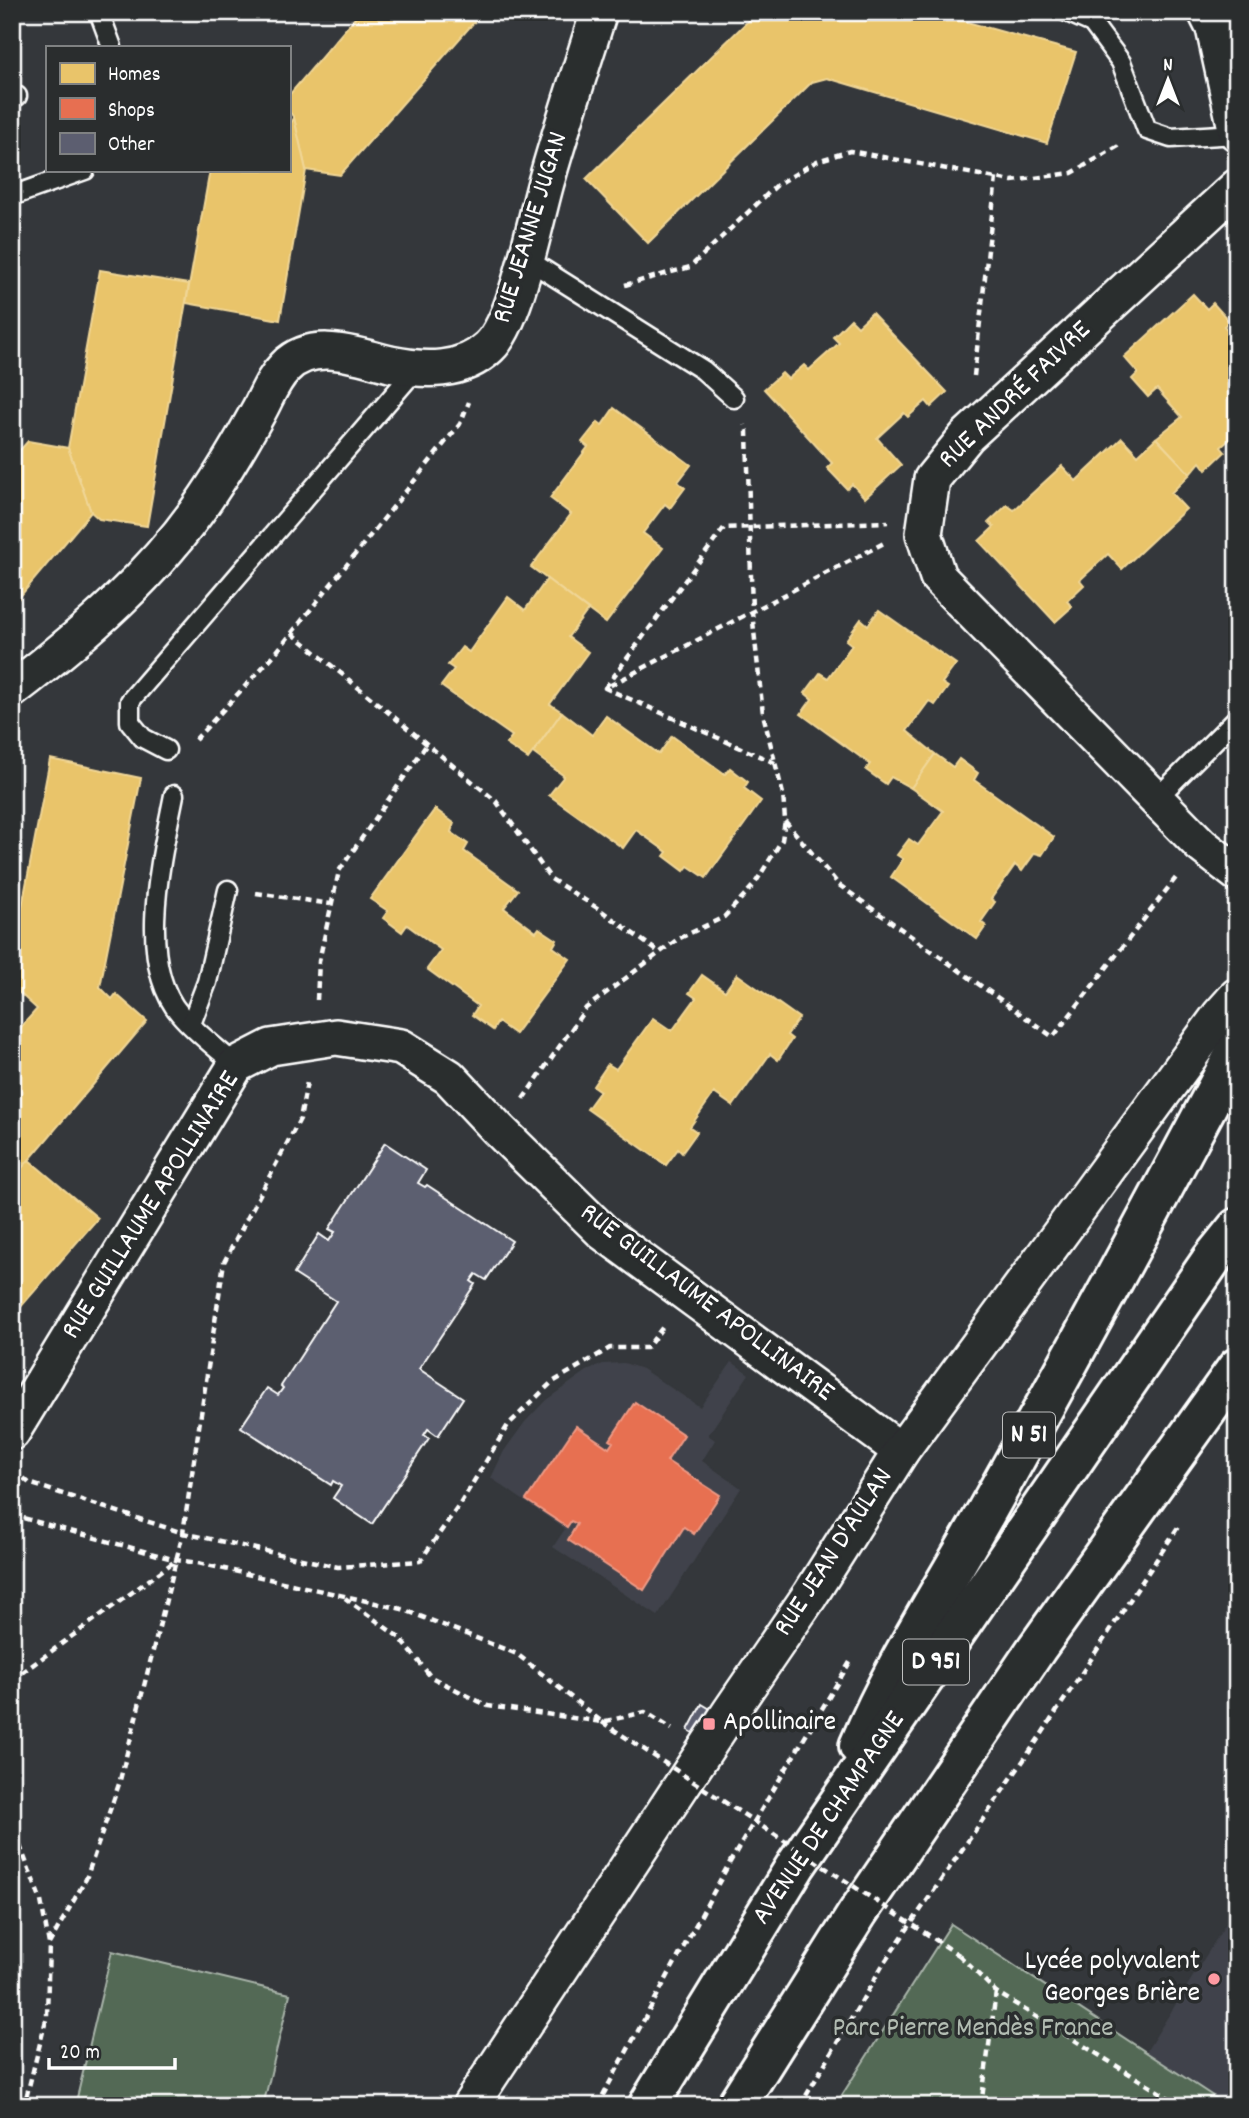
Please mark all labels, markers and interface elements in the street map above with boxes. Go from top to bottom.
legend [46,46,290,172]
north arrow [1134,46,1204,116]
text: N [1163,53,1173,80]
text: Homes [108,61,161,91]
text: Shops [108,97,155,127]
street label: RUE JEANNE JUGAN [484,127,580,329]
text: Other [108,131,155,161]
street label: RUE ANDRÉ FAIVRE [931,312,1102,479]
street label: RUE GUILLAUME APOLLINAIRE [53,1064,251,1348]
street label: RUE GUILLAUME APOLLINAIRE [570,1195,842,1413]
road number: N 51 [1003,1412,1055,1458]
street label: RUE JEAN D'AULAN [765,1461,905,1645]
road number: D 951 [903,1639,969,1684]
place label: Apollinaire [723,1704,836,1744]
street label: AVENUE DE CHAMPAGNE [744,1704,917,1934]
marker: Apollinaire [701,1716,717,1732]
place label: Lycée polyvalent Georges Brière [1025,1943,1200,2015]
marker: Lycée polyvalent Georges Brière [1206,1971,1222,1987]
park label: Parc Pierre Mendès France [832,2010,1114,2050]
scale bar [49,2027,175,2071]
text: 20 m [60,2039,100,2069]

